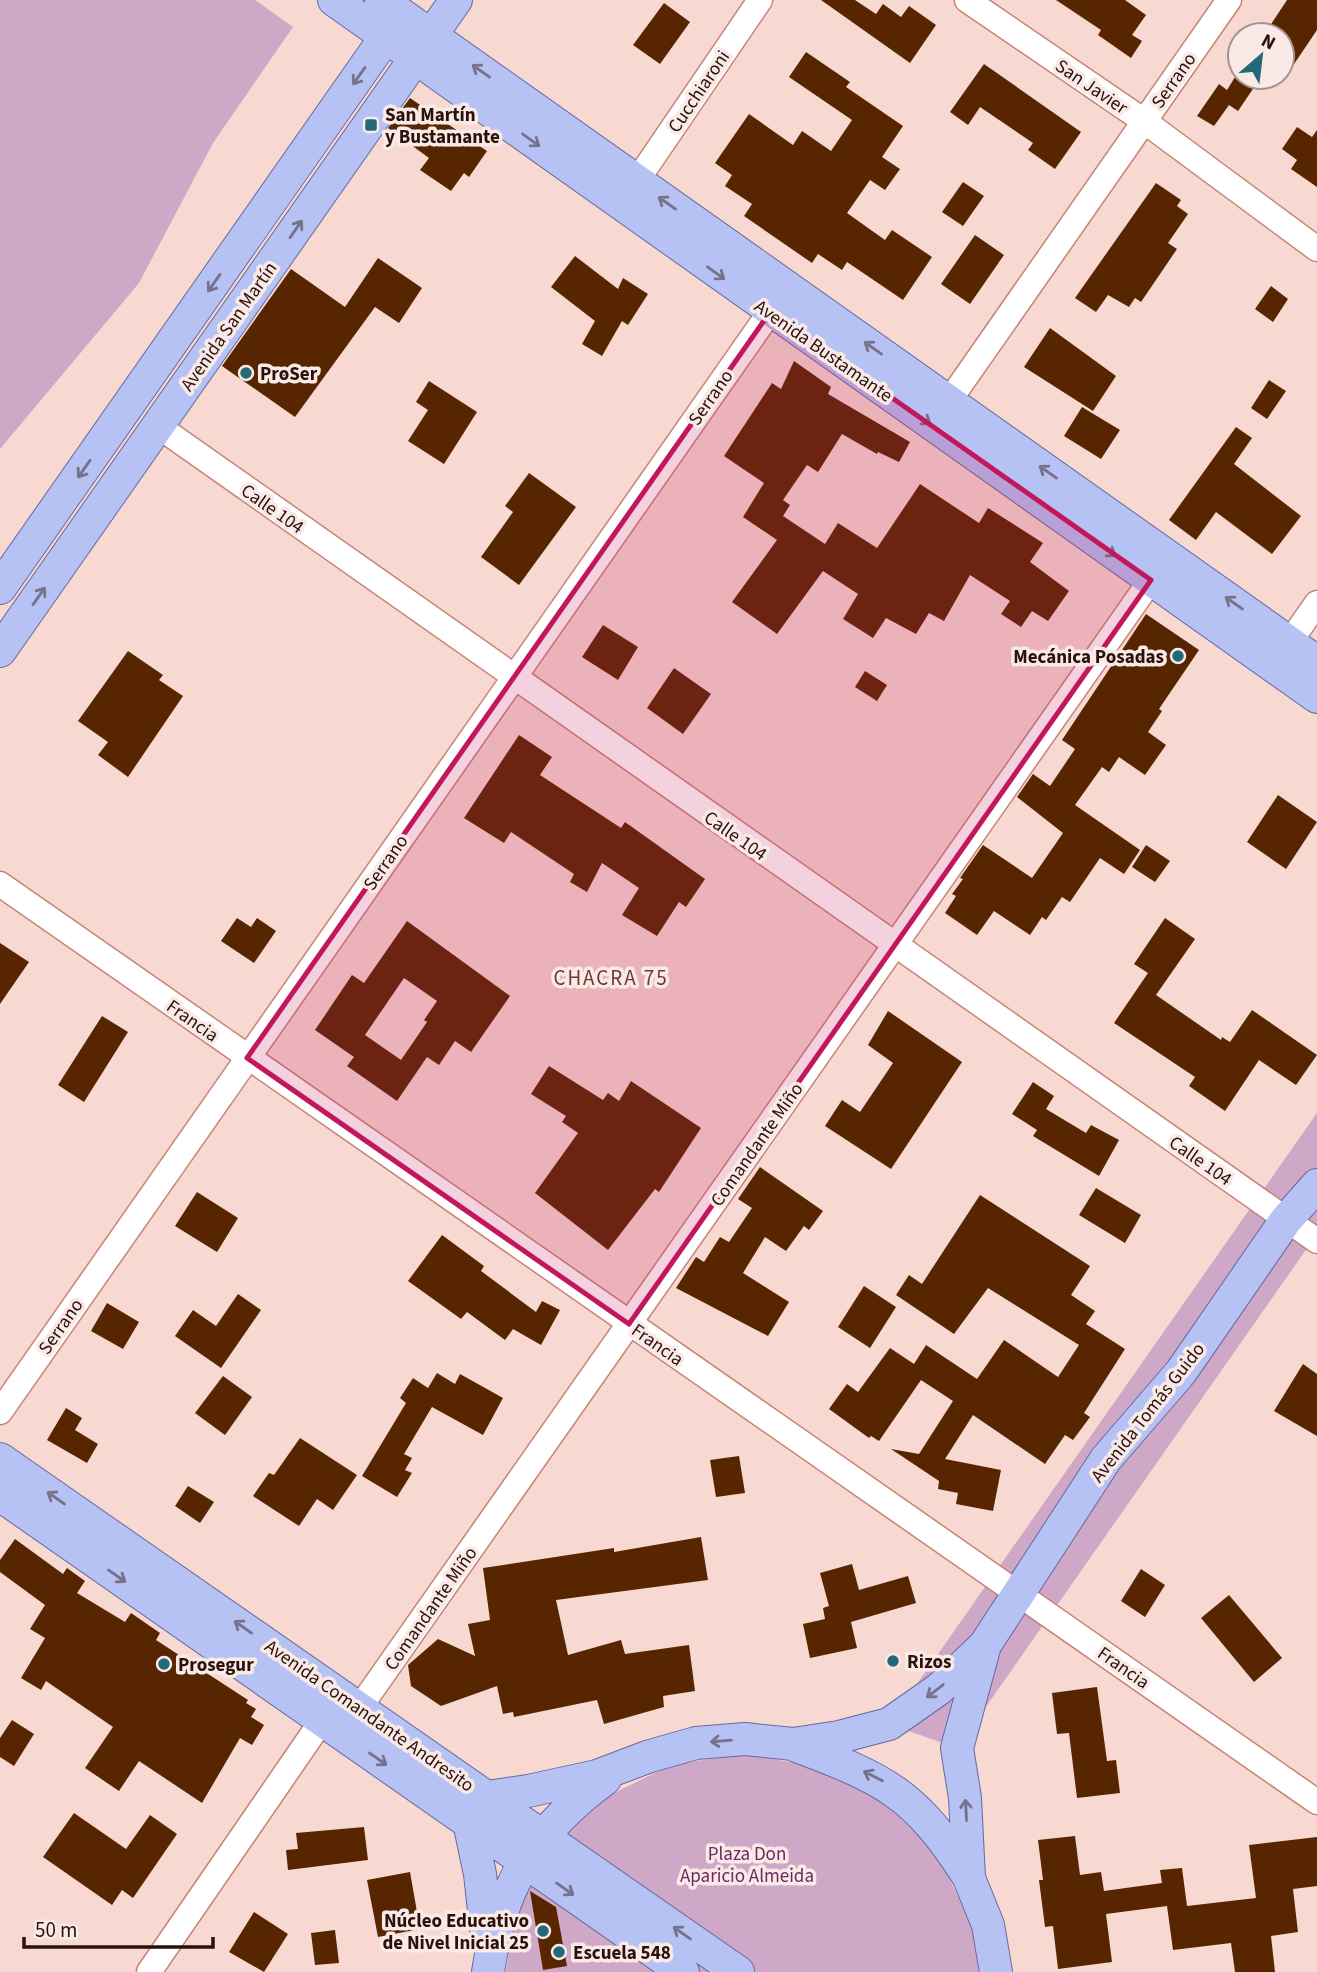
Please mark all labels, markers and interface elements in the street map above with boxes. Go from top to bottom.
north arrow [1226,21,1296,91]
text: N [1256,27,1280,57]
street label: Cucchiaroni [662,45,737,138]
street label: Serrano [1145,47,1203,114]
street label: San Javier [1050,53,1133,122]
one-way arrow [472,64,491,78]
one-way arrow [352,66,366,85]
place label: San Martín y Bustamante [385,102,500,151]
marker: San Martín y Bustamante [363,117,379,133]
one-way arrow [521,133,540,147]
one-way arrow [658,196,677,210]
one-way arrow [289,220,303,239]
street label: Avenida San Martín [174,257,284,397]
one-way arrow [706,266,725,280]
one-way arrow [207,272,221,292]
street label: Avenida Bustamante [748,293,898,409]
one-way arrow [864,341,883,355]
place label: ProSer [260,361,318,388]
street label: Serrano [682,364,740,431]
marker: ProSer [238,365,254,381]
one-way arrow [912,411,931,425]
one-way arrow [77,459,91,478]
one-way arrow [1039,465,1058,479]
street label: Calle 104 [235,478,309,541]
one-way arrow [1097,543,1116,557]
one-way arrow [32,587,46,606]
one-way arrow [1225,596,1244,610]
place label: Mecánica Posadas [1013,644,1164,671]
marker: Mecánica Posadas [1170,648,1186,664]
street label: Calle 104 [698,805,772,868]
street label: Serrano [357,829,415,896]
district label: CHACRA 75 [553,963,669,993]
street label: Francia [161,994,224,1049]
street label: Comandante Miño [704,1077,810,1212]
street label: Calle 104 [1163,1130,1237,1193]
street label: Serrano [32,1293,90,1360]
street label: Francia [626,1318,689,1373]
street label: Avenida Tomás Guido [1085,1337,1212,1489]
one-way arrow [47,1491,66,1505]
street label: Comandante Miño [378,1541,484,1676]
one-way arrow [106,1569,126,1583]
one-way arrow [234,1620,253,1634]
street label: Avenida Comandante Andresito [259,1633,479,1799]
street label: Francia [1092,1641,1155,1696]
place label: Rizos [907,1649,951,1676]
place label: Prosegur [178,1652,254,1679]
marker: Rizos [885,1653,901,1669]
marker: Prosegur [156,1656,172,1672]
one-way arrow [926,1684,945,1699]
one-way arrow [710,1735,732,1748]
one-way arrow [368,1751,387,1766]
one-way arrow [863,1769,883,1783]
one-way arrow [959,1799,972,1822]
park label: Plaza Don Aparicio Almeida [680,1841,814,1890]
one-way arrow [555,1882,574,1896]
scale bar [24,1906,214,1950]
place label: Núcleo Educativo de Nivel Inicial 25 [382,1908,529,1957]
text: 50 m [35,1915,77,1945]
marker: Núcleo Educativo de Nivel Inicial 25 [535,1923,551,1939]
one-way arrow [673,1926,692,1940]
place label: Escuela 548 [573,1940,671,1967]
marker: Escuela 548 [551,1944,567,1960]

